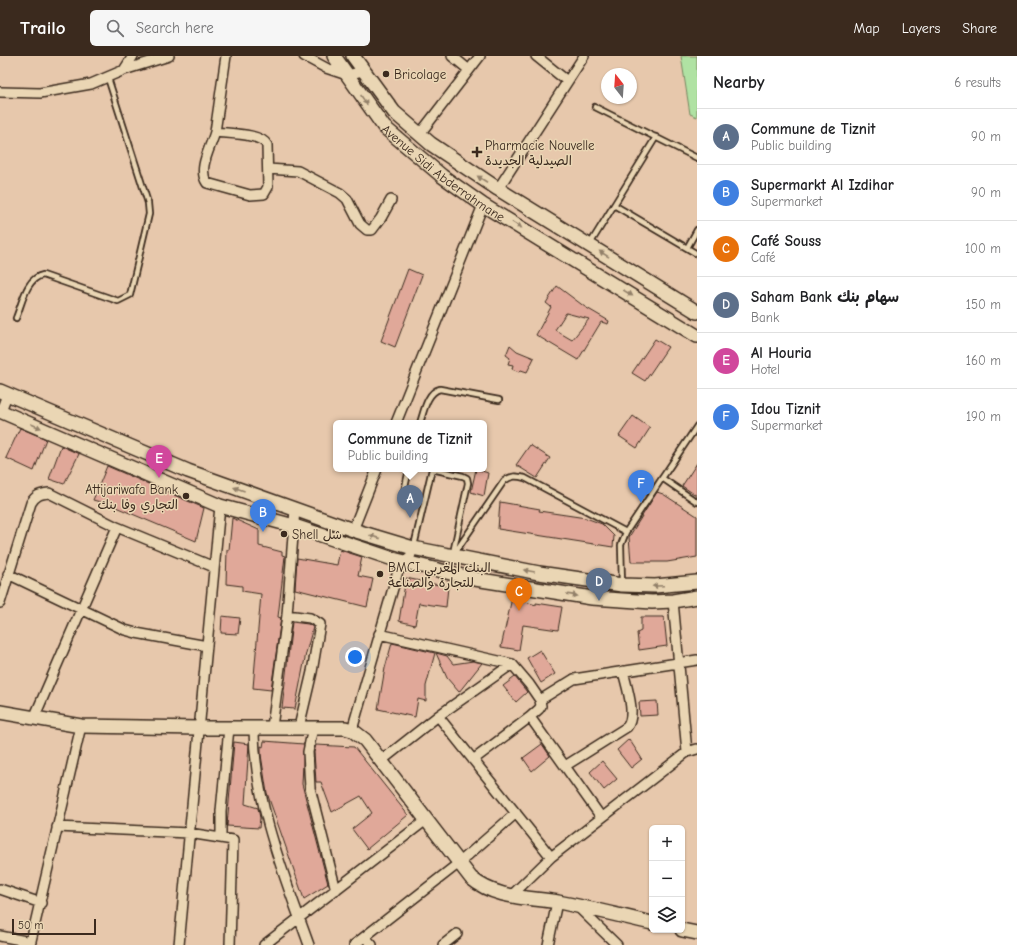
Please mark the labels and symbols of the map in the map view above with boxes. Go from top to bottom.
place label: Bricolage [394,67,447,82]
north arrow [601,68,637,104]
marker: Bricolage [381,69,391,79]
one-way arrow [360,94,367,106]
street label: Avenue Sidi Abderrahmane [379,121,508,225]
place label: Pharmacie Nouvelle الصيدلية الجديدة [485,138,595,169]
marker: Pharmacie Nouvelle الصيدلية الجديدة [472,147,482,157]
one-way arrow [476,175,488,182]
one-way arrow [511,222,523,229]
one-way arrow [598,251,610,258]
one-way arrow [622,290,634,297]
one-way arrow [30,424,42,430]
pin: E [146,445,172,478]
pin: F [628,470,654,503]
place label: Attijariwafa Bank التجاري وفا بنك [85,482,179,514]
pin: A [397,485,423,518]
one-way arrow [233,486,245,492]
marker: Attijariwafa Bank التجاري وفا بنك [181,491,191,501]
pin: B [250,499,276,532]
place label: Shell شل [292,527,342,542]
marker: Shell شل [279,529,289,539]
one-way arrow [369,533,381,539]
place label: BMCI البنك المغربي للتجارة والصناعة [388,560,491,591]
one-way arrow [523,568,535,574]
pin: D [586,568,612,601]
marker: BMCI البنك المغربي للتجارة والصناعة [375,569,385,579]
pin: C [506,578,532,611]
one-way arrow [651,583,664,589]
one-way arrow [566,592,578,598]
your location [345,647,365,667]
scale bar [12,917,96,936]

